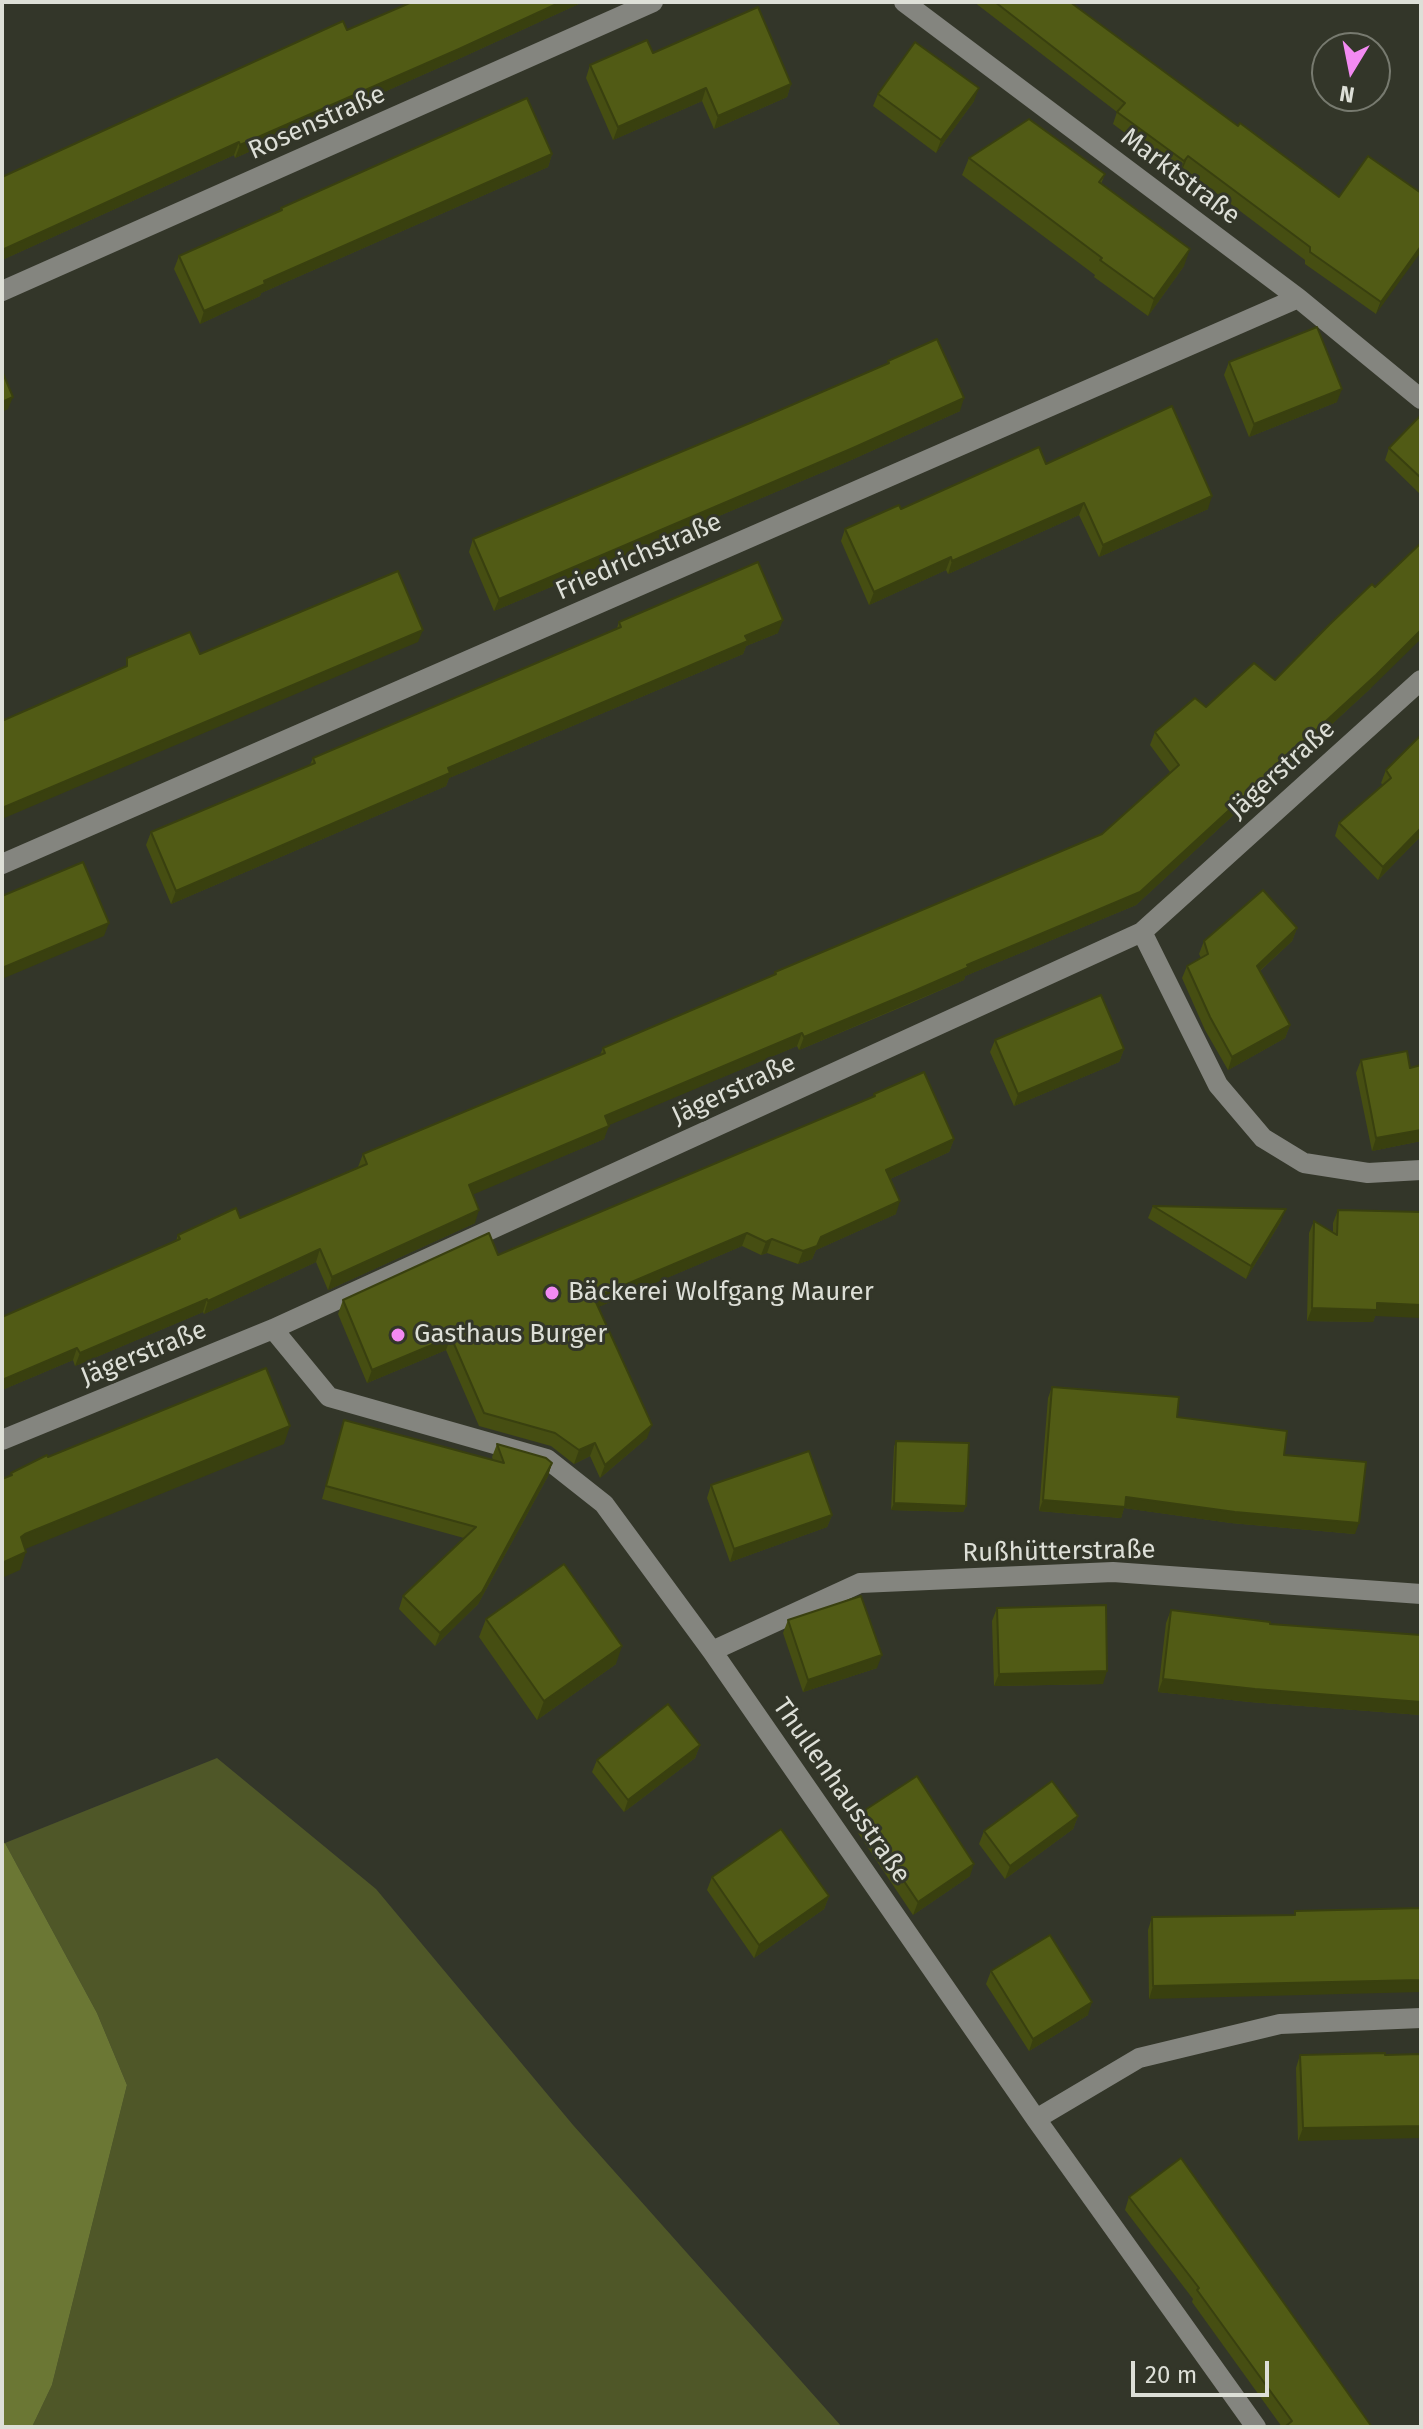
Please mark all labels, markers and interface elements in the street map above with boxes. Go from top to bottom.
north arrow [1311,32,1391,112]
street label: Rosenstraße [244,79,390,167]
text: N [1338,80,1357,109]
street label: Marktstraße [1114,122,1246,232]
street label: Friedrichstraße [551,506,727,608]
street label: Jägerstraße [1222,714,1342,826]
street label: Jägerstraße [667,1048,801,1132]
place label: Bäckerei Wolfgang Maurer [568,1277,874,1309]
marker: Bäckerei Wolfgang Maurer [543,1284,561,1302]
street label: Jägerstraße [76,1315,212,1393]
place label: Gasthaus Burger [414,1319,607,1351]
marker: Gasthaus Burger [389,1326,407,1344]
street label: Rußhütterstraße [962,1535,1156,1569]
street label: Thullenhausstraße [765,1692,917,1890]
scale bar [1135,2345,1273,2395]
text: 20 m [1145,2361,1197,2389]

